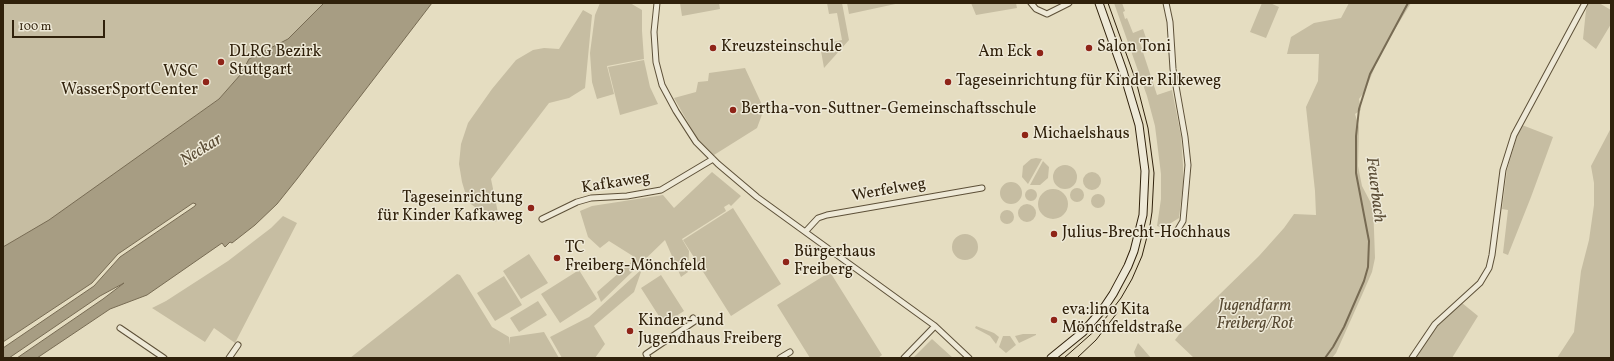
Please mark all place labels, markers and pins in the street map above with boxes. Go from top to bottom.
place label: Kreuzsteinschule [721,38,842,58]
place label: Salon Toni [1097,38,1171,58]
place label: DLRG Bezirk Stuttgart [229,43,321,81]
marker: Kreuzsteinschule [708,43,718,53]
place label: Am Eck [978,43,1032,63]
marker: Salon Toni [1084,43,1094,53]
marker: Am Eck [1035,48,1045,58]
marker: DLRG Bezirk Stuttgart [216,57,226,67]
place label: WSC WasserSportCenter [61,63,198,101]
place label: Tageseinrichtung für Kinder Rilkeweg [956,72,1221,92]
marker: WSC WasserSportCenter [201,77,211,87]
marker: Tageseinrichtung für Kinder Rilkeweg [943,77,953,87]
place label: Bertha-von-Suttner-Gemeinschaftsschule [741,100,1036,120]
marker: Bertha-von-Suttner-Gemeinschaftsschule [728,105,738,115]
place label: Michaelshaus [1033,125,1130,145]
marker: Michaelshaus [1020,130,1030,140]
place label: Tageseinrichtung für Kinder Kafkaweg [377,189,523,227]
marker: Tageseinrichtung für Kinder Kafkaweg [526,203,536,213]
place label: Julius-Brecht-Hochhaus [1062,224,1230,244]
marker: Julius-Brecht-Hochhaus [1049,229,1059,239]
place label: TC Freiberg-Mönchfeld [565,239,706,277]
place label: Bürgerhaus Freiberg [794,243,876,281]
marker: TC Freiberg-Mönchfeld [552,253,562,263]
marker: Bürgerhaus Freiberg [781,257,791,267]
place label: eva:lino Kita Mönchfeldstraße [1062,301,1182,339]
place label: Kinder- und Jugendhaus Freiberg [638,312,782,350]
marker: eva:lino Kita Mönchfeldstraße [1049,315,1059,325]
marker: Kinder- und Jugendhaus Freiberg [625,326,635,336]

